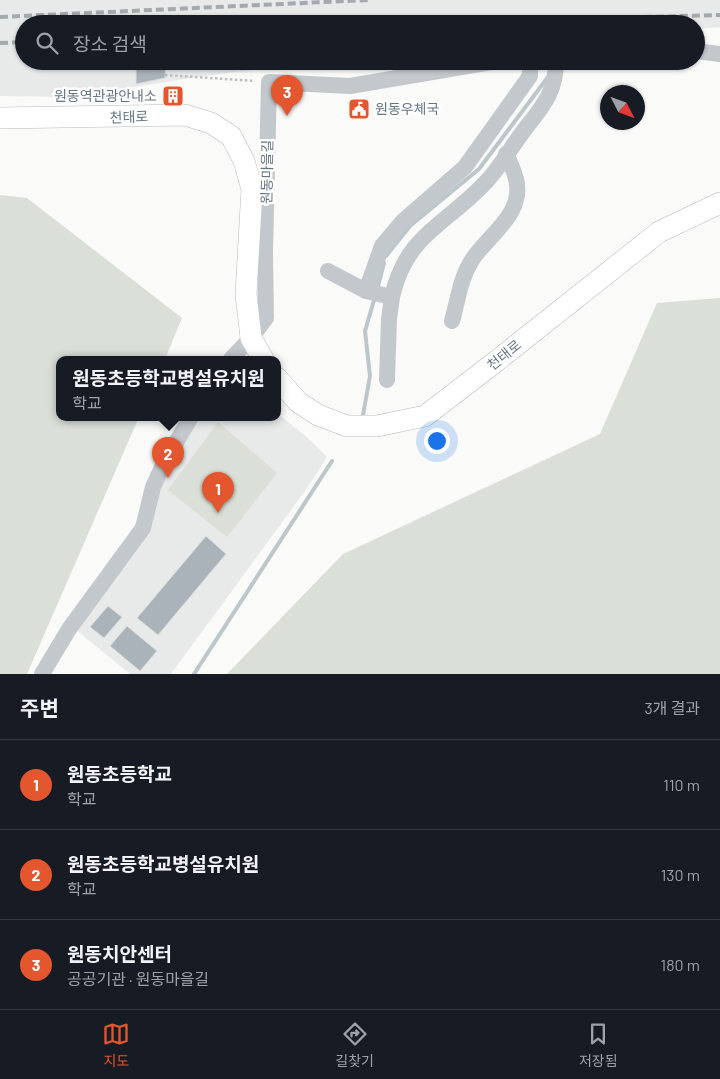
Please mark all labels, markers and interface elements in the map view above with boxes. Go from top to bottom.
search box [15,15,705,70]
icon: search [33,29,61,57]
text: 장소 검색 [73,32,147,55]
pin: 3 [271,75,303,116]
building icon: 원동역관광안내소 [161,84,185,108]
north arrow [600,85,645,130]
place label: 원동역관광안내소 [54,87,157,104]
public building icon: 원동우체국 [347,97,371,121]
place label: 원동우체국 [375,100,440,117]
street label: 천태로 [109,107,149,126]
street label: 원동마을길 [257,140,276,204]
street label: 천태로 [483,336,524,373]
popup [56,356,281,421]
text: 원동초등학교병설유치원 [72,366,265,389]
text: 학교 [72,393,102,412]
your location [424,428,450,454]
pin: 2 [152,437,184,478]
pin: 1 [202,472,234,513]
text: 주변 [20,695,59,720]
text: 3개 결과 [644,698,700,717]
text: 원동초등학교 [67,762,172,785]
text: 1 [33,775,39,794]
text: 110 m [663,775,700,794]
text: 학교 [67,789,96,808]
text: 원동초등학교병설유치원 [67,852,259,875]
text: 2 [32,865,40,884]
text: 130 m [661,865,700,884]
text: 학교 [67,879,96,898]
text: 원동치안센터 [67,942,172,965]
text: 3 [32,955,40,974]
text: 180 m [661,955,700,974]
text: 공공기관 · 원동마을길 [67,969,209,988]
tab: 지도 [102,1020,130,1070]
tab: 길찾기 [335,1020,374,1070]
tab: 저장됨 [579,1020,618,1070]

